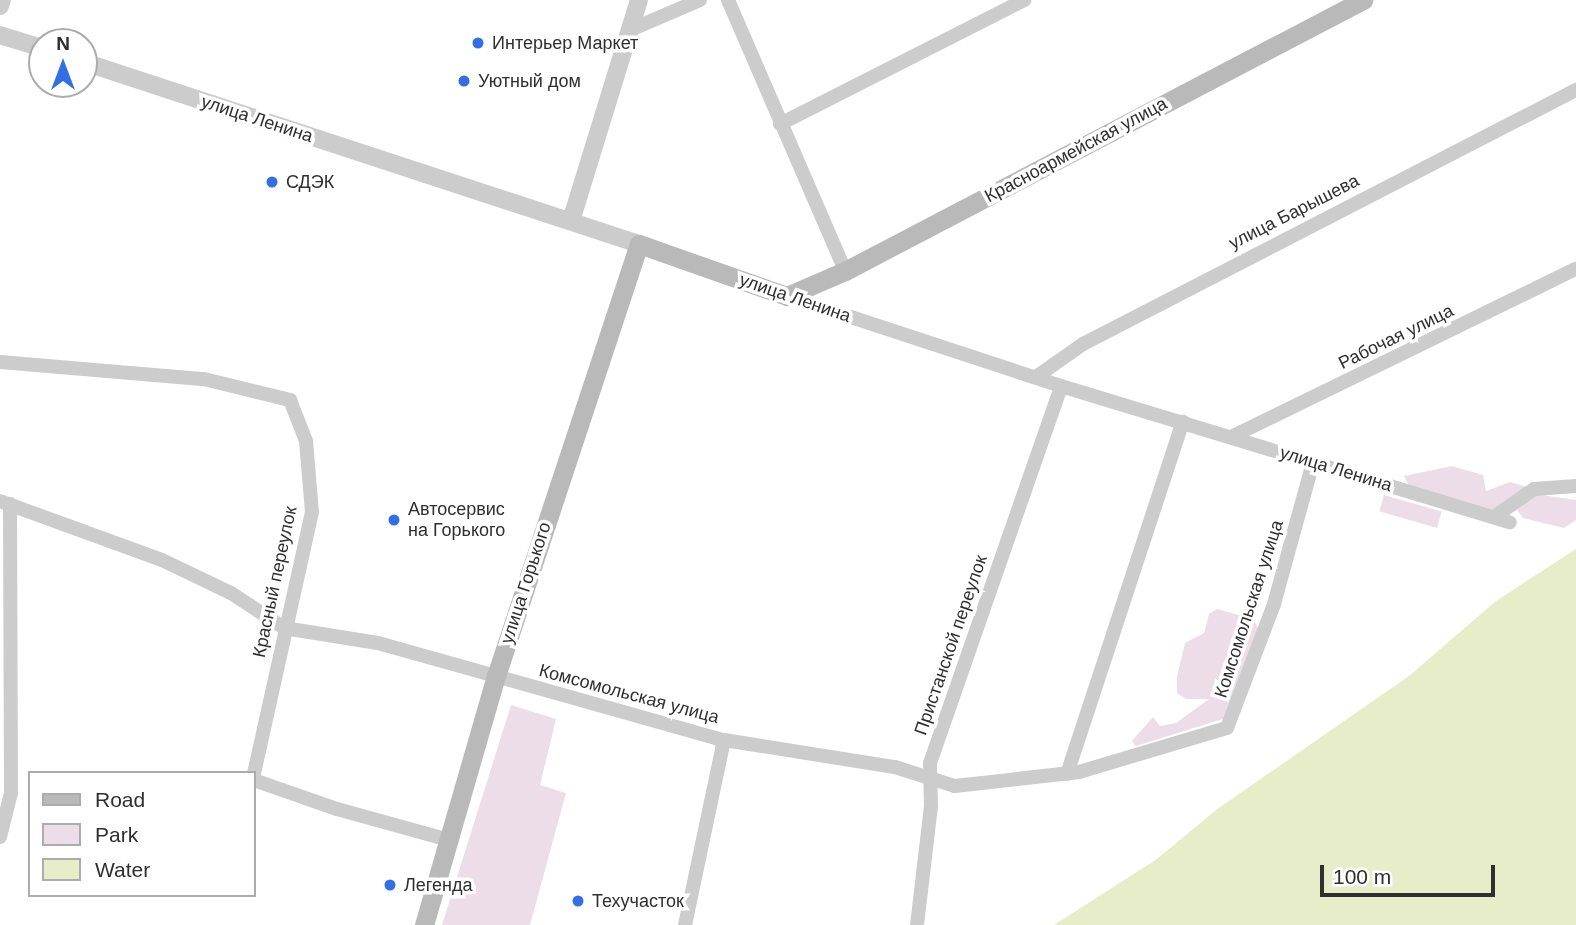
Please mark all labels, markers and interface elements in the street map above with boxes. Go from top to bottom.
north arrow [28,28,98,98]
place label: Интерьер Маркет [492,32,638,54]
text: N [56,33,70,54]
marker: Интерьер Маркет [470,35,486,51]
place label: Уютный дом [478,70,581,92]
marker: Уютный дом [456,73,472,89]
street label: улица Ленина [198,91,316,147]
street label: Красноармейская улица [981,93,1171,207]
street label: улица Барышева [1225,170,1363,254]
place label: СДЭК [286,171,334,193]
marker: СДЭК [264,174,280,190]
street label: улица Ленина [737,269,853,327]
street label: Рабочая улица [1335,300,1457,374]
street label: улица Ленина [1277,442,1395,496]
place label: Автосервис на Горького [408,499,505,542]
street label: Красный переулок [248,504,302,660]
marker: Автосервис на Горького [386,512,402,528]
street label: Комсомольская улица [1210,517,1288,701]
street label: улица Горького [496,519,556,647]
street label: Пристанской переулок [910,552,992,738]
street label: Комсомольская улица [537,660,721,728]
legend [28,771,256,897]
text: Road [95,788,145,811]
text: Park [95,823,138,846]
scale bar [1324,852,1499,896]
text: Water [95,858,150,881]
text: 100 m [1333,865,1391,888]
place label: Легенда [404,874,472,896]
marker: Легенда [382,877,398,893]
place label: Техучасток [592,890,684,912]
marker: Техучасток [570,893,586,909]

